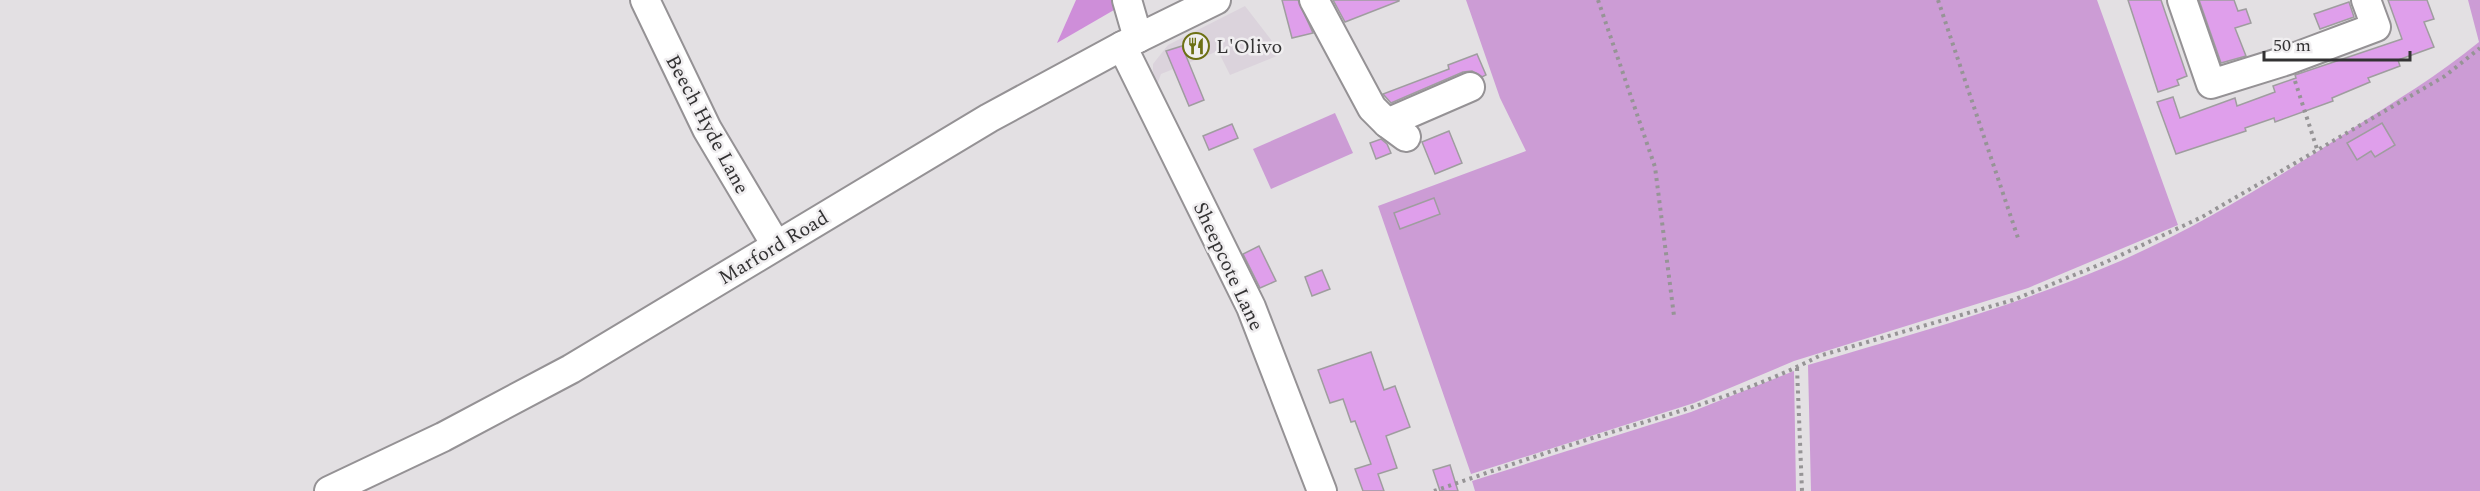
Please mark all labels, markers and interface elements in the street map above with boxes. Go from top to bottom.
scale bar [2264,24,2410,62]
restaurant icon: L'Olivo [1181,31,1211,61]
place label: L'Olivo [1216,32,1282,62]
text: 50 m [2273,32,2311,59]
street label: Beech Hyde Lane [658,49,757,200]
street label: Sheepcote Lane [1185,197,1271,336]
street label: Marford Road [713,203,834,293]

